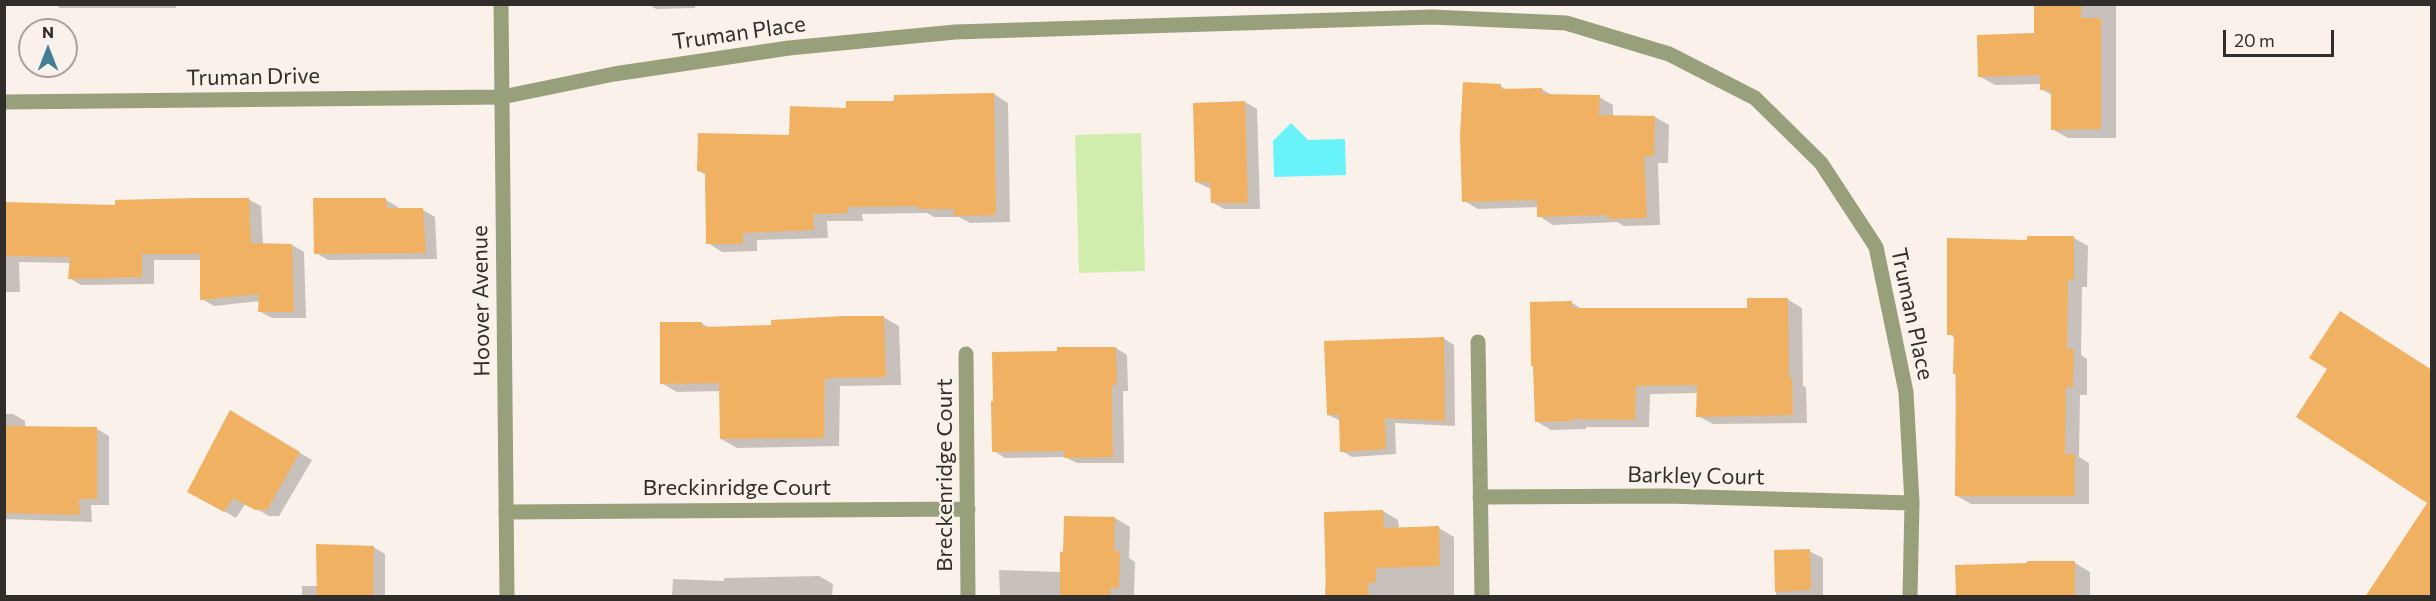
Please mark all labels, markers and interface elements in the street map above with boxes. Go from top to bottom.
street label: Truman Place [671,11,807,55]
north arrow [18,18,78,78]
scale bar [2226,18,2337,56]
text: N [42,22,54,41]
text: 20 m [2234,29,2275,51]
street label: Truman Drive [186,63,320,91]
street label: Hoover Avenue [466,225,496,377]
street label: Truman Place [1885,246,1939,382]
street label: Breckenridge Court [932,378,958,572]
street label: Barkley Court [1627,462,1765,490]
street label: Breckinridge Court [643,475,831,501]

